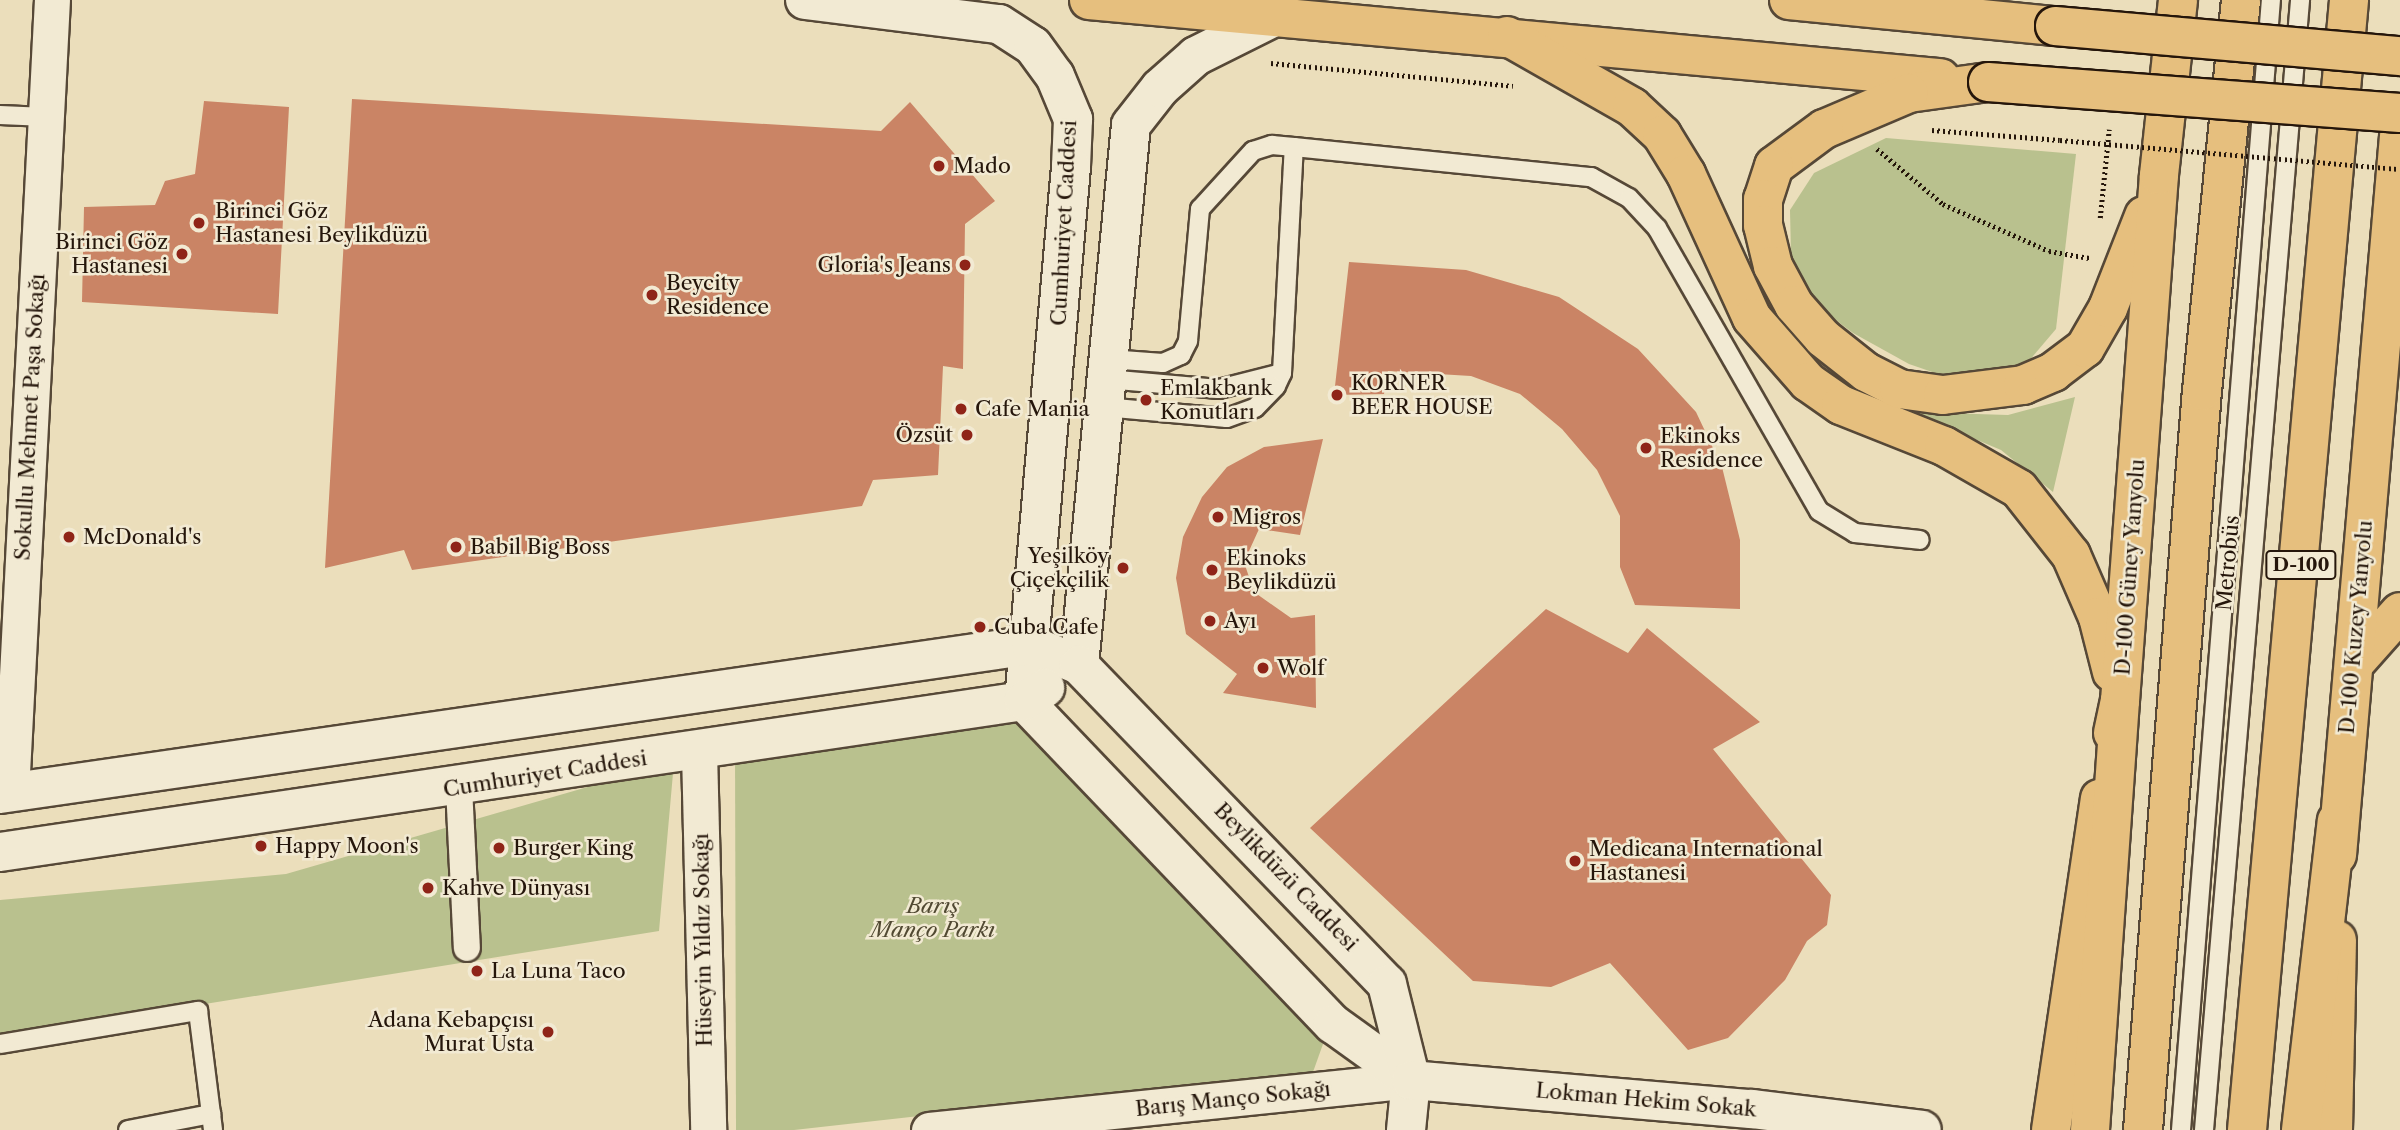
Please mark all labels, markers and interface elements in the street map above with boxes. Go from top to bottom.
street label: Cumhuriyet Caddesi [1046,120,1082,326]
place label: Mado [953,153,1011,179]
marker: Mado [931,158,947,174]
place label: Birinci Göz Hastanesi Beylikdüzü [215,198,428,248]
marker: Birinci Göz Hastanesi Beylikdüzü [189,213,209,233]
place label: Birinci Göz Hastanesi [55,229,168,279]
marker: Birinci Göz Hastanesi [174,246,190,262]
place label: Gloria's Jeans [818,252,951,278]
marker: Gloria's Jeans [957,257,973,273]
place label: Beycity Residence [666,270,769,320]
street label: Sokullu Mehmet Paşa Sokağı [10,273,50,561]
marker: Beycity Residence [644,287,660,303]
place label: KORNER BEER HOUSE [1351,370,1494,420]
place label: Emlakbank Konutları [1160,375,1273,425]
marker: KORNER BEER HOUSE [1329,387,1345,403]
marker: Emlakbank Konutları [1138,392,1154,408]
place label: Cafe Mania [975,396,1090,422]
marker: Cafe Mania [953,401,969,417]
place label: Özsüt [896,422,953,448]
place label: Ekinoks Residence [1660,423,1763,473]
marker: Özsüt [959,427,975,443]
marker: Ekinoks Residence [1638,440,1654,456]
street label: D-100 Güney Yanyolu [2110,457,2150,677]
place label: Migros [1232,504,1301,530]
marker: Migros [1210,509,1226,525]
street label: Metrobüs [2211,514,2245,612]
street label: D-100 Kuzey Yanyolu [2334,518,2378,736]
place label: McDonald's [83,524,201,550]
marker: McDonald's [61,529,77,545]
place label: Babil Big Boss [470,534,610,560]
marker: Babil Big Boss [448,539,464,555]
place label: Yeşilköy Çiçekçilik [1010,543,1109,593]
place label: Ekinoks Beylikdüzü [1226,545,1336,595]
road number: D-100 [2264,550,2338,580]
marker: Yeşilköy Çiçekçilik [1115,560,1131,576]
marker: Ekinoks Beylikdüzü [1204,562,1220,578]
place label: Ayı [1224,608,1256,634]
marker: Ayı [1202,613,1218,629]
place label: Cuba Cafe [994,614,1099,640]
marker: Cuba Cafe [972,619,988,635]
place label: Wolf [1277,655,1325,681]
marker: Wolf [1255,660,1271,676]
street label: Cumhuriyet Caddesi [441,745,649,803]
street label: Beylikdüzü Caddesi [1209,798,1363,956]
place label: Happy Moon's [275,833,419,859]
street label: Hüseyin Yıldız Sokağı [689,833,717,1047]
place label: Burger King [513,835,633,861]
place label: Medicana International Hastanesi [1589,836,1823,886]
marker: Happy Moon's [253,838,269,854]
marker: Burger King [491,840,507,856]
marker: Medicana International Hastanesi [1567,853,1583,869]
place label: Kahve Dünyası [442,875,590,901]
marker: Kahve Dünyası [420,880,436,896]
park label: Barış Manço Parkı [871,893,995,943]
place label: La Luna Taco [491,958,627,984]
marker: La Luna Taco [469,963,485,979]
place label: Adana Kebapçısı Murat Usta [368,1007,534,1057]
marker: Adana Kebapçısı Murat Usta [540,1024,556,1040]
street label: Barış Manço Sokağı [1134,1076,1332,1122]
street label: Lokman Hekim Sokak [1535,1078,1757,1122]

